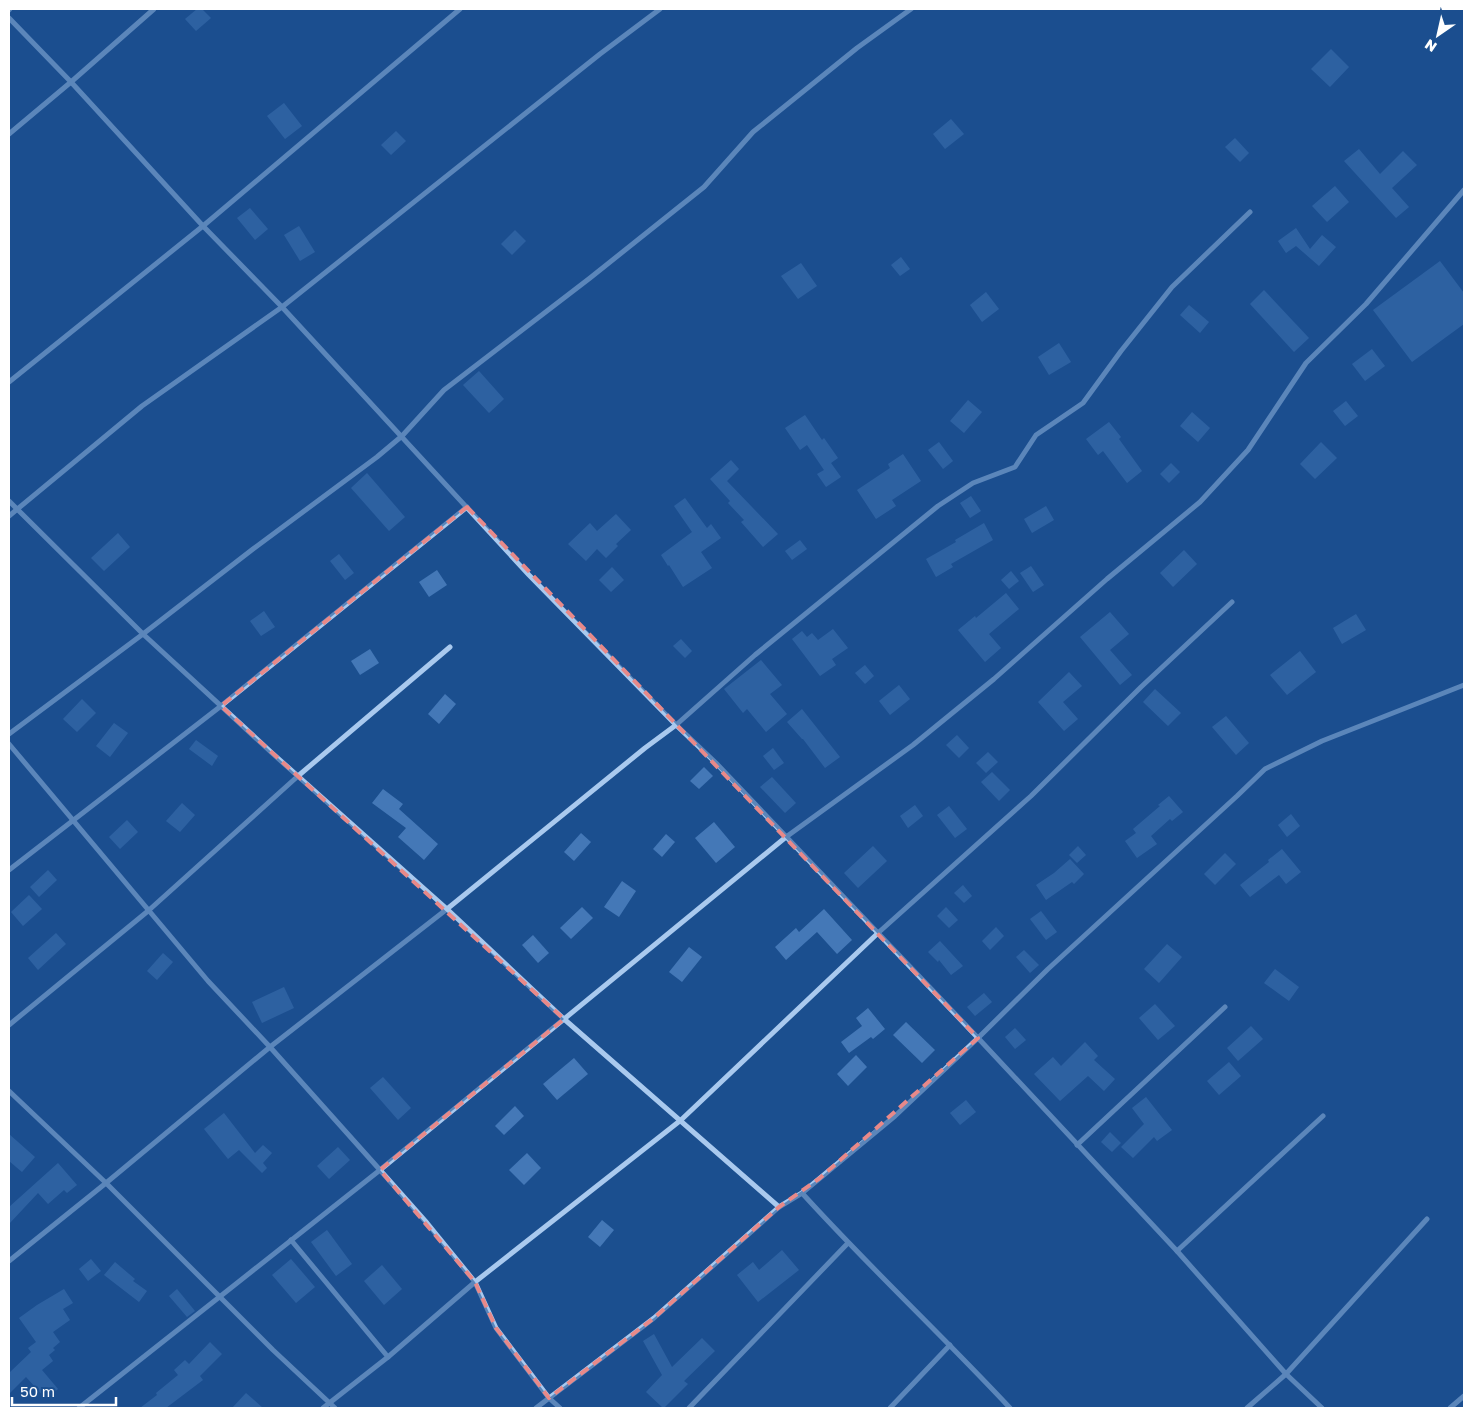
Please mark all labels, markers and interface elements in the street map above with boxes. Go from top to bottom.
north arrow [1413,10,1463,60]
text: N [1421,36,1440,56]
scale bar [12,1374,116,1406]
text: 50 m [20,1382,55,1400]

